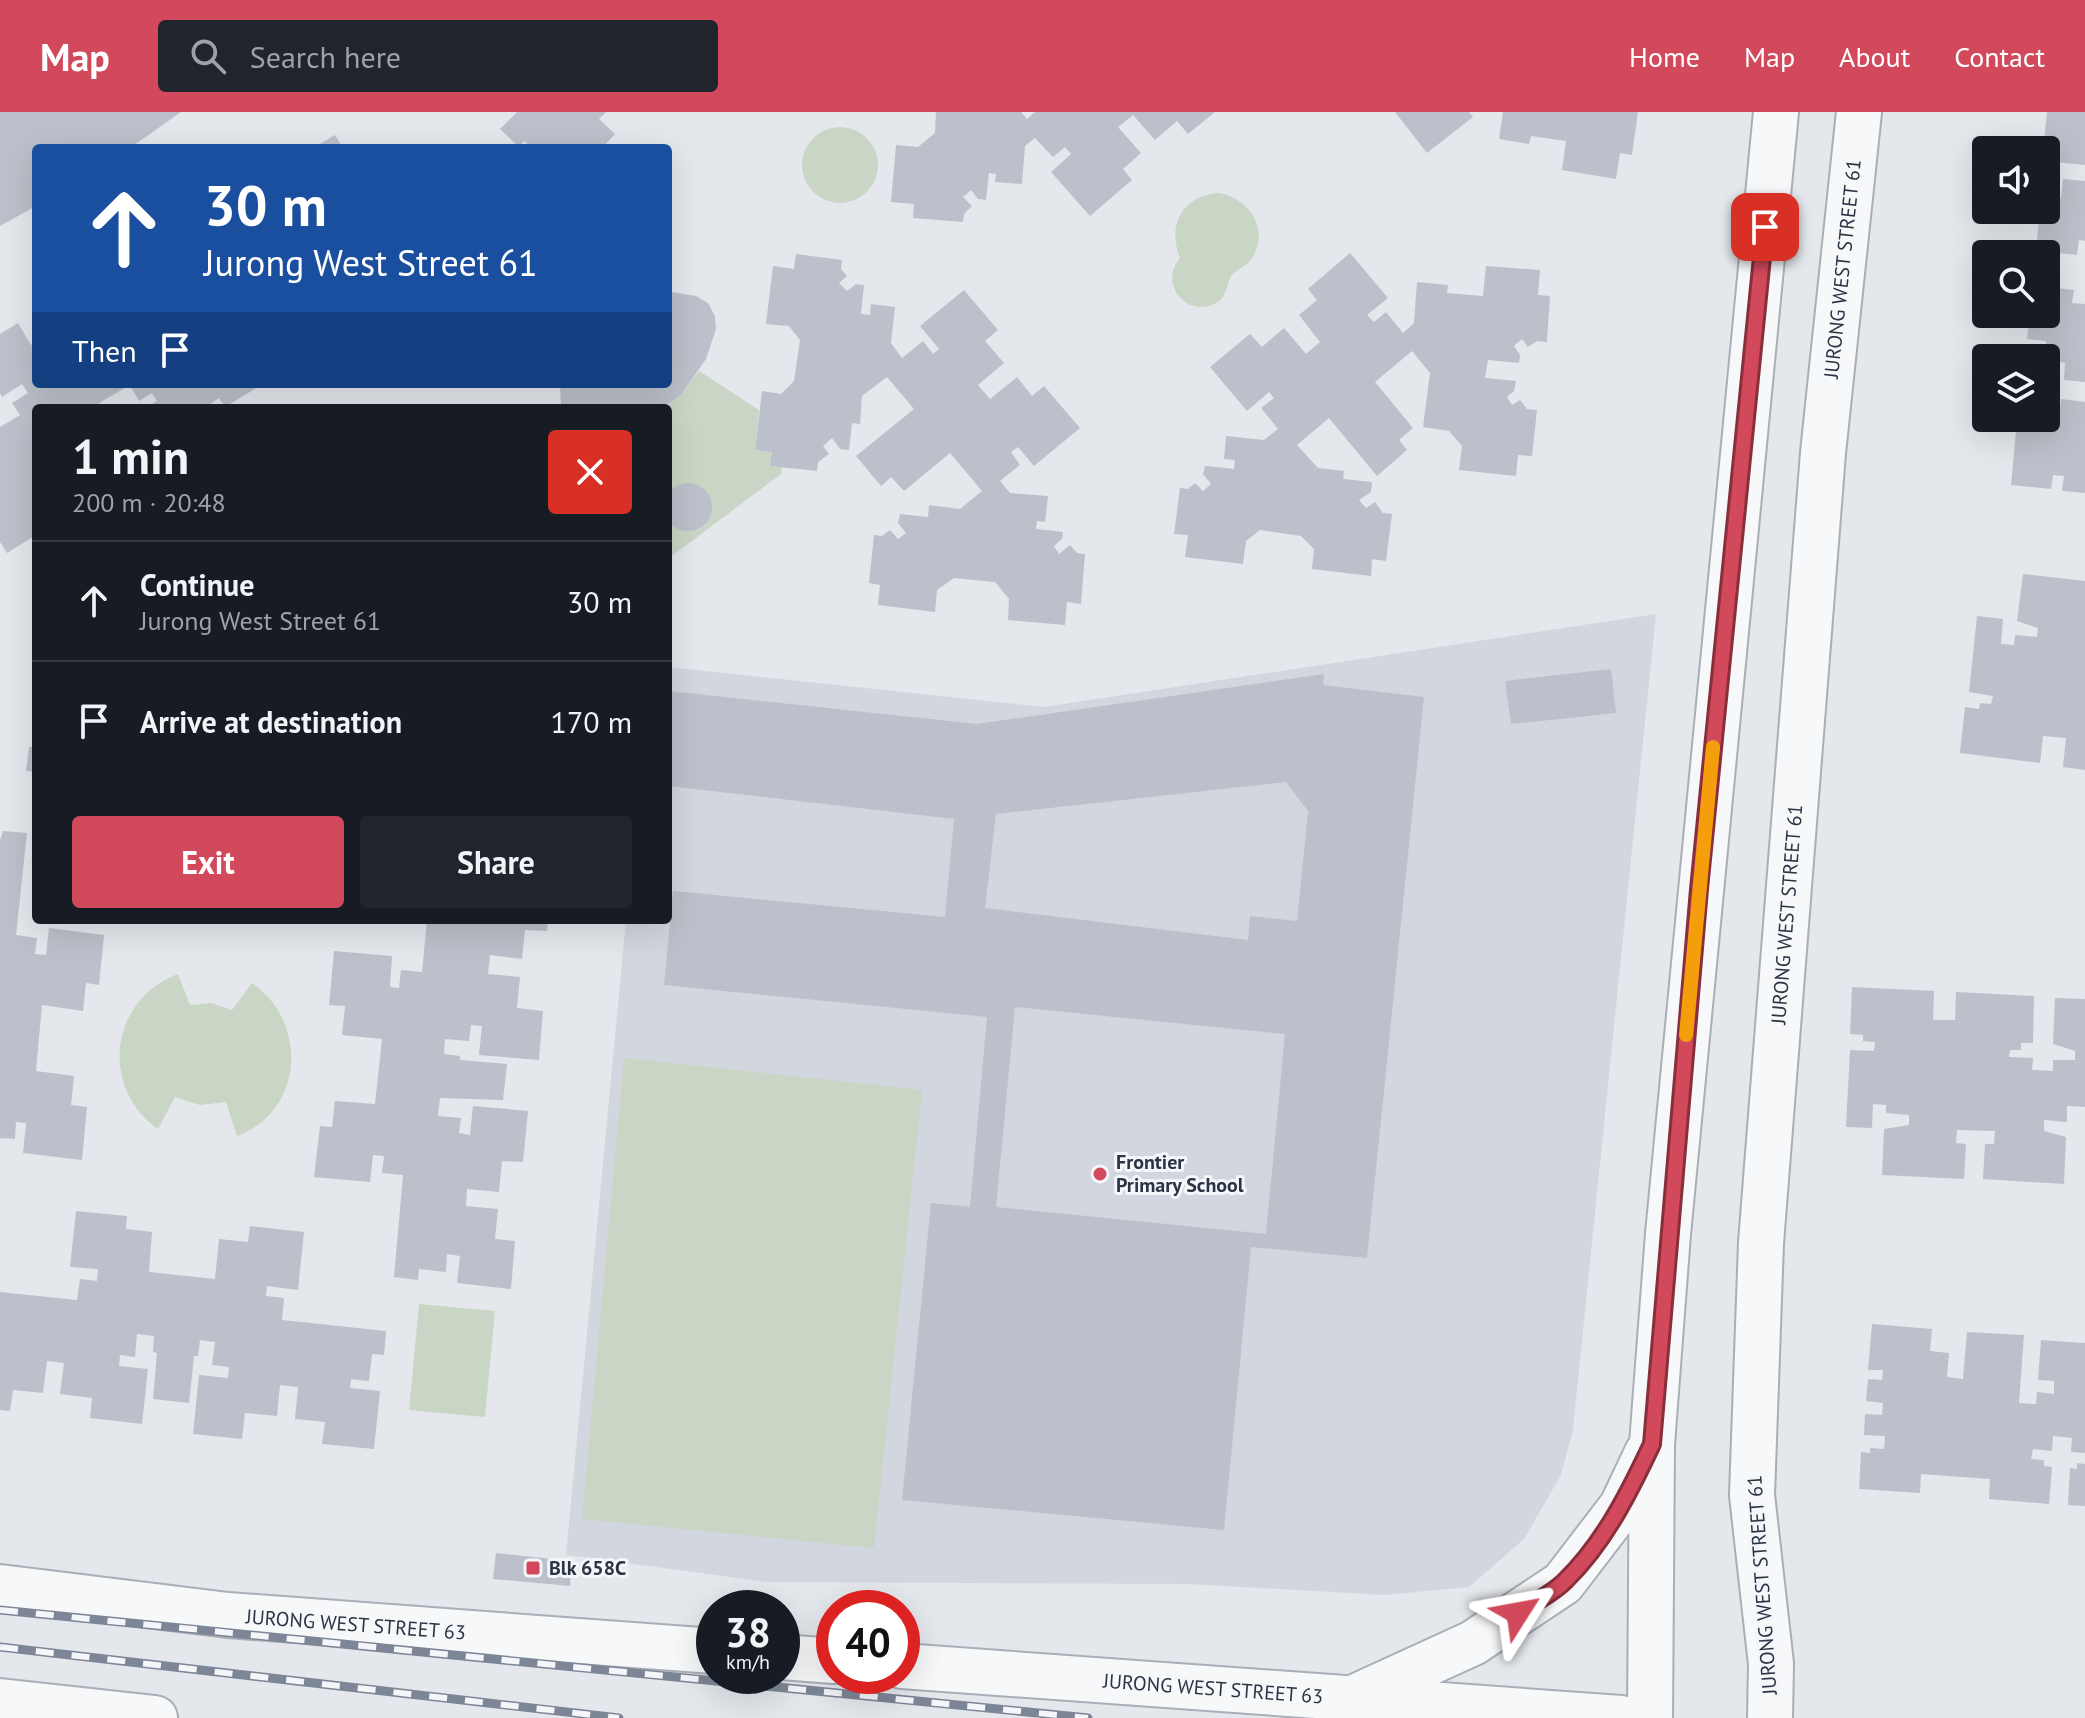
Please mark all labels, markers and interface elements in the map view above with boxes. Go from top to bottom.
search box [158,20,718,92]
text: Map [40,32,110,81]
icon: search [186,34,230,78]
text: Search here [250,37,401,76]
text: Home [1629,38,1700,75]
text: Map [1744,38,1795,75]
text: About [1839,38,1910,75]
text: Contact [1954,38,2045,75]
map controls [1972,136,2060,432]
button: sound [1972,136,2060,224]
street label: JURONG WEST STREET 61 [1818,158,1867,381]
text: 30 m [204,169,327,241]
icon: ahead [72,176,176,280]
pin [1731,193,1799,261]
icon: arrive [1743,205,1787,249]
text: Jurong West Street 61 [204,239,538,286]
button: search [1972,240,2060,328]
icon: arrive [153,328,197,372]
text: Then [72,331,137,370]
button: layers [1972,344,2060,432]
text: 1 min [72,425,189,487]
button: close [548,430,632,514]
text: 200 m · 20:48 [72,486,226,519]
text: Continue [140,565,254,604]
icon: ahead [72,579,116,623]
text: 30 m [567,582,632,621]
text: Jurong West Street 61 [140,604,381,637]
icon: arrive [72,699,116,743]
text: Arrive at destination [140,702,402,741]
text: 170 m [551,702,632,741]
street label: JURONG WEST STREET 61 [1765,803,1808,1026]
button: Exit [72,816,344,908]
button: Share [360,816,632,908]
place label: Frontier Primary School [1116,1149,1244,1198]
marker: Frontier Primary School [1091,1165,1109,1183]
street label: JURONG WEST STREET 61 [1741,1474,1783,1697]
place label: Blk 658C [549,1555,626,1581]
marker: Blk 658C [524,1559,542,1577]
position arrow [1476,1571,1560,1655]
speed limit sign: 40 [816,1590,920,1694]
street label: JURONG WEST STREET 63 [244,1603,467,1646]
text: 38 [725,1606,771,1658]
text: km/h [726,1649,770,1675]
street label: JURONG WEST STREET 63 [1101,1668,1324,1709]

